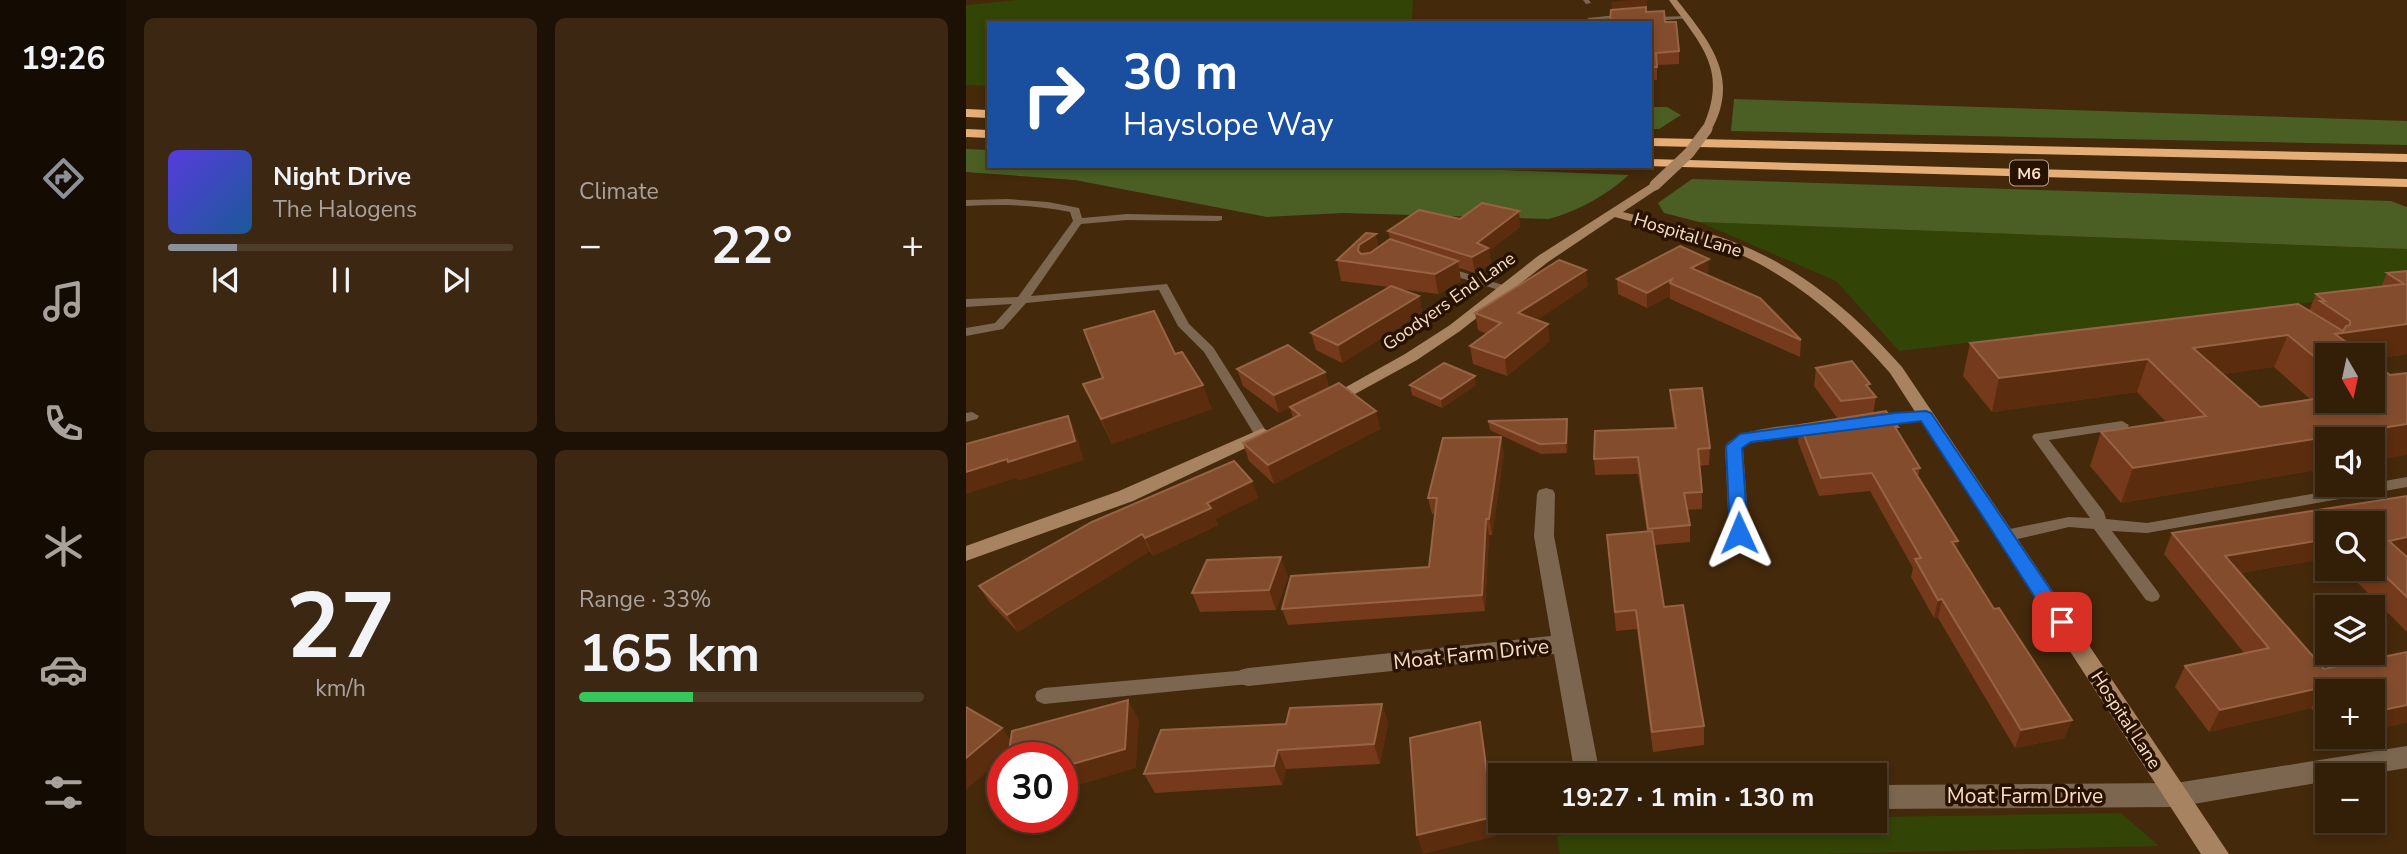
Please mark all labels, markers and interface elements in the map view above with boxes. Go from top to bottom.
text: 19:26 [21,37,105,80]
text: 30 m [1123,39,1238,106]
icon: right [1008,49,1099,140]
text: Hayslope Way [1123,103,1333,146]
icon: directions [39,154,88,203]
text: Night Drive [273,159,411,194]
road number: M6 [2010,160,2048,186]
text: Climate [579,176,659,207]
text: The Halogens [273,194,417,225]
street label: Hospital Lane [1631,207,1745,263]
text: 22° [710,210,793,281]
text: − [579,220,602,271]
text: + [901,220,924,271]
street label: Goodyers End Lane [1378,246,1520,356]
icon: previous [207,261,245,299]
icon: pause [322,261,360,299]
icon: next [437,261,475,299]
icon: music [39,277,88,326]
north arrow [2315,343,2385,413]
map controls [2315,343,2385,833]
icon: phone [39,399,88,448]
button: sound [2315,427,2385,497]
position arrow [1702,496,1776,570]
button: search [2315,511,2385,581]
icon: climate [39,522,88,571]
text: 27 [286,565,395,689]
text: Range · 33% [579,584,711,615]
pin [2032,592,2092,652]
button: layers [2315,595,2385,665]
icon: arrive [2043,603,2081,641]
text: 165 km [579,618,760,689]
street label: Moat Farm Drive [1392,632,1550,676]
icon: car [39,645,88,694]
street label: Hospital Lane [2085,667,2167,773]
text: km/h [315,673,366,704]
button: + [2315,679,2385,749]
speed limit sign: 30 [987,742,1078,833]
button: − [2315,763,2385,833]
icon: filters [39,768,88,817]
text: 19:27 · 1 min · 130 m [1561,780,1814,815]
street label: Moat Farm Drive [1947,782,2103,810]

